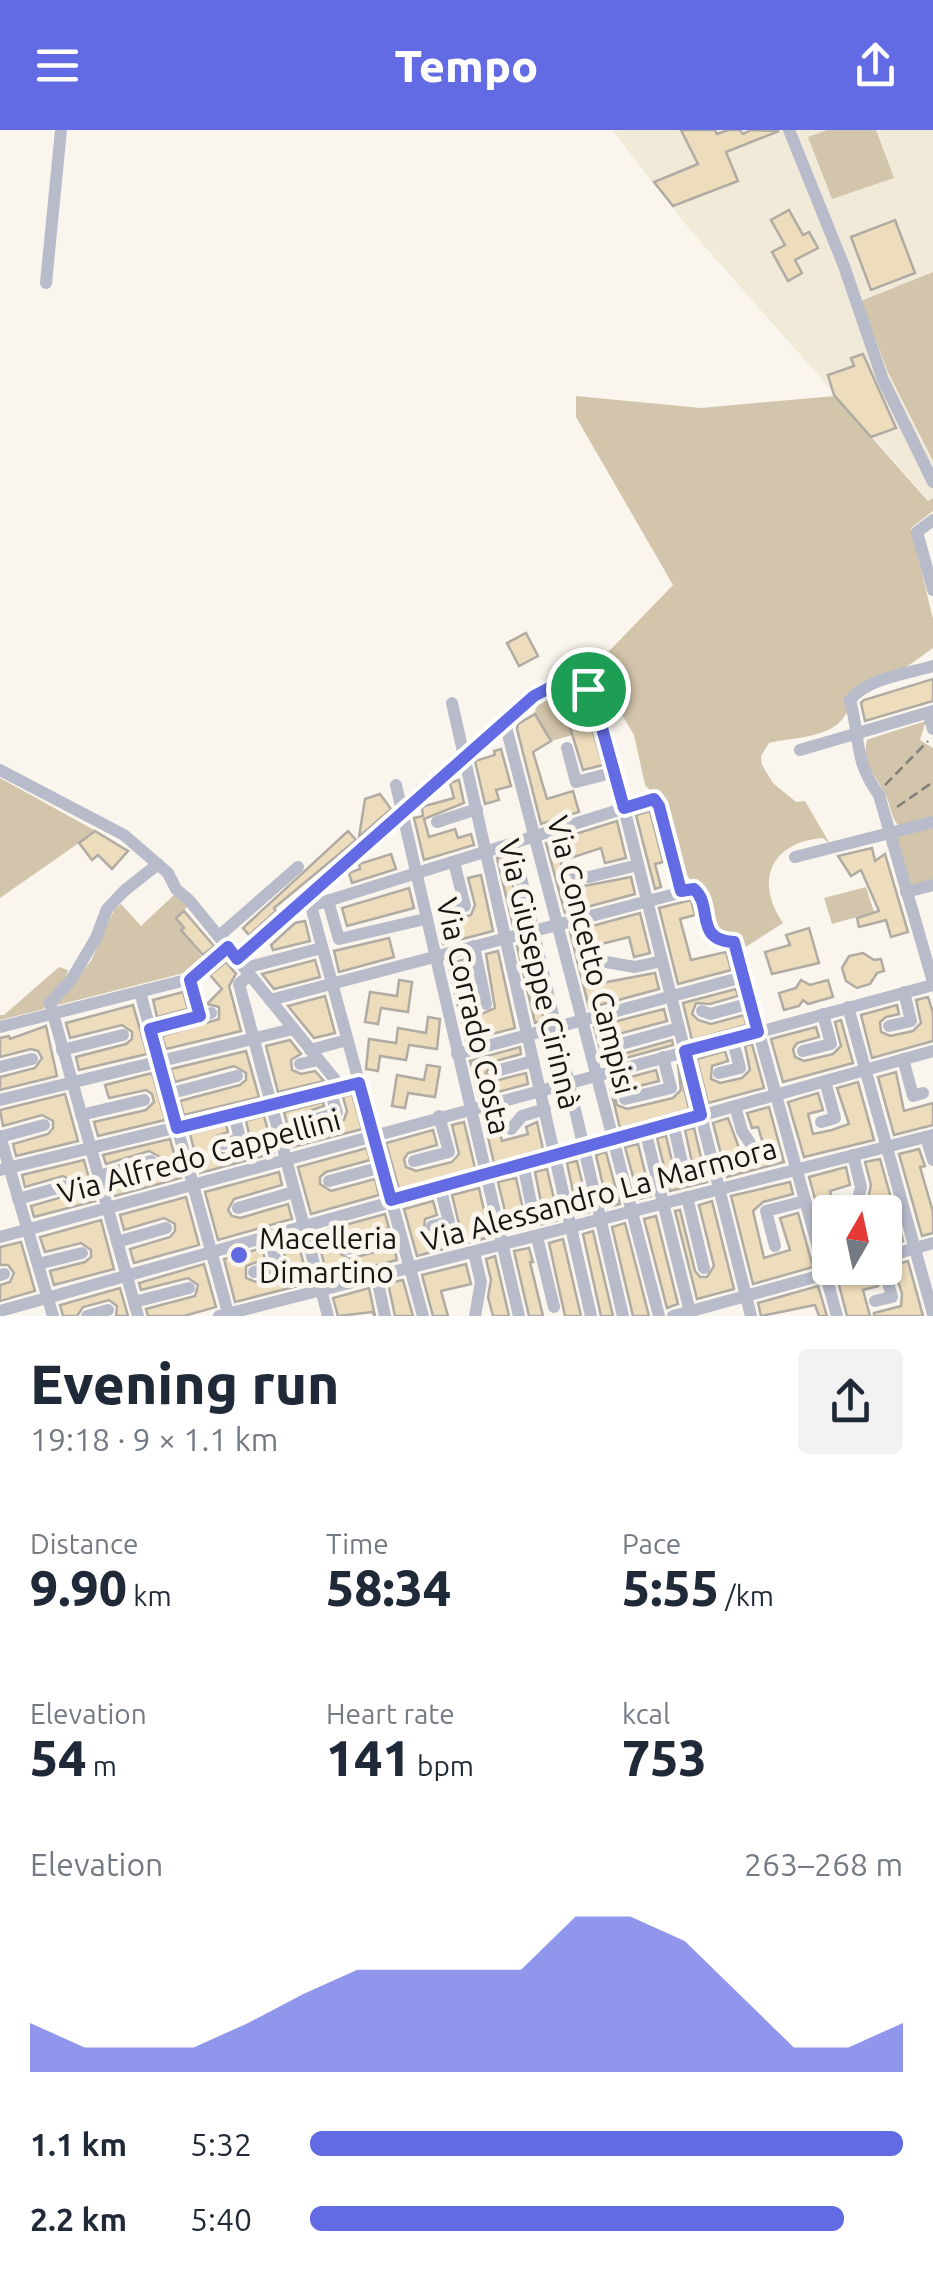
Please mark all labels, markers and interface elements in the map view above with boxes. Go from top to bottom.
icon: menu [30,38,85,93]
icon: share [848,38,903,93]
text: Tempo [395,40,538,91]
pin [546,647,631,732]
icon: arrive [561,662,616,717]
street label: Via Concetto Campisi [541,812,643,1098]
street label: Via Giuseppe Cirinnà [492,836,588,1112]
street label: Via Corrado Costa [430,894,518,1138]
street label: Via Alfredo Cappellini [54,1102,344,1210]
street label: Via Alessandro La Marmora [418,1130,780,1258]
north arrow [812,1195,902,1285]
map controls [812,1195,902,1285]
place label: Macelleria Dimartino [259,1221,397,1289]
marker: Macelleria Dimartino [228,1244,250,1266]
button: share [798,1349,903,1454]
text: Evening run [30,1353,340,1414]
text: 19:18 · 9 × 1.1 km [30,1421,278,1457]
text: Distance [30,1528,138,1559]
text: Time [326,1528,389,1559]
text: Pace [622,1528,681,1559]
text: 9.90 [30,1559,127,1615]
text: 58:34 [326,1559,451,1615]
text: 5:55 [622,1559,719,1615]
text: km [127,1580,172,1611]
text: /km [719,1580,774,1611]
text: Elevation [30,1698,147,1729]
text: Heart rate [326,1698,455,1729]
text: kcal [622,1698,670,1729]
text: 54 [30,1729,86,1785]
text: 141 [326,1729,411,1785]
text: 753 [622,1729,707,1785]
text: m [86,1750,117,1781]
text: bpm [411,1750,474,1781]
text: Elevation [30,1846,163,1882]
text: 263–268 m [744,1846,903,1882]
text: 1.1 km [30,2126,127,2162]
text: 5:32 [190,2126,252,2162]
text: 2.2 km [30,2201,127,2237]
text: 5:40 [190,2201,252,2237]

